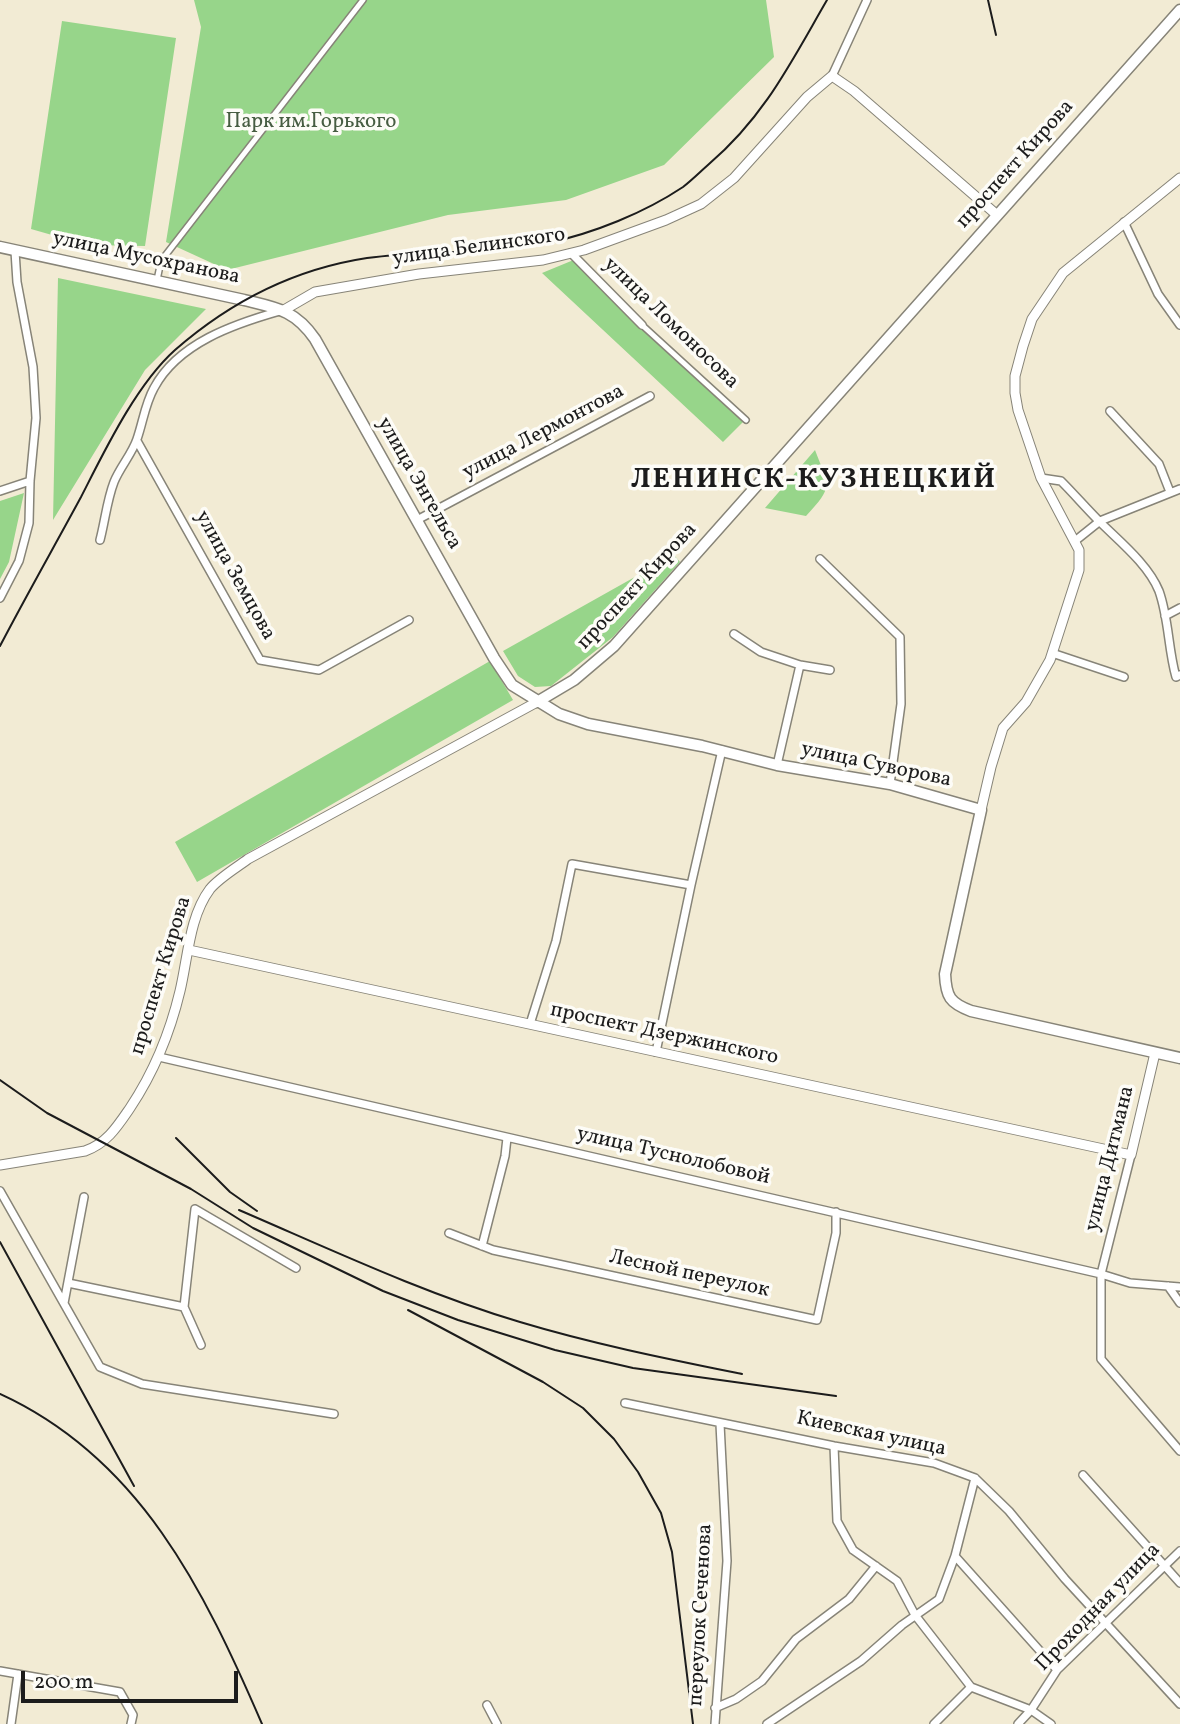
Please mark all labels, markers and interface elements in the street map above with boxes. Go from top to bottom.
street label: проспект Кирова [952,96,1080,234]
park label: Парк им.Горького [226,110,396,136]
street label: улица Белинского [391,223,567,273]
street label: улица Мусохранова [50,227,242,291]
street label: улица Ломоносова [597,253,743,395]
street label: улица Лермонтова [459,380,629,486]
street label: улица Энгельса [370,413,466,555]
district label: ЛЕНИНСК-КУЗНЕЦКИЙ [633,465,995,499]
street label: улица Земцова [188,507,280,645]
street label: проспект Кирова [573,518,703,656]
street label: улица Суворова [799,738,953,794]
street label: проспект Кирова [126,894,198,1058]
street label: проспект Дзержинского [548,998,780,1072]
street label: улица Дитмана [1081,1084,1141,1234]
street label: улица Туснолобовой [574,1122,772,1192]
street label: Лесной переулок [607,1246,771,1304]
street label: Киевская улица [794,1407,948,1463]
street label: переулок Сеченова [685,1523,719,1707]
street label: Проходная улица [1031,1539,1167,1677]
scale bar [24,1658,242,1702]
text: 200 m [34,1668,94,1697]

